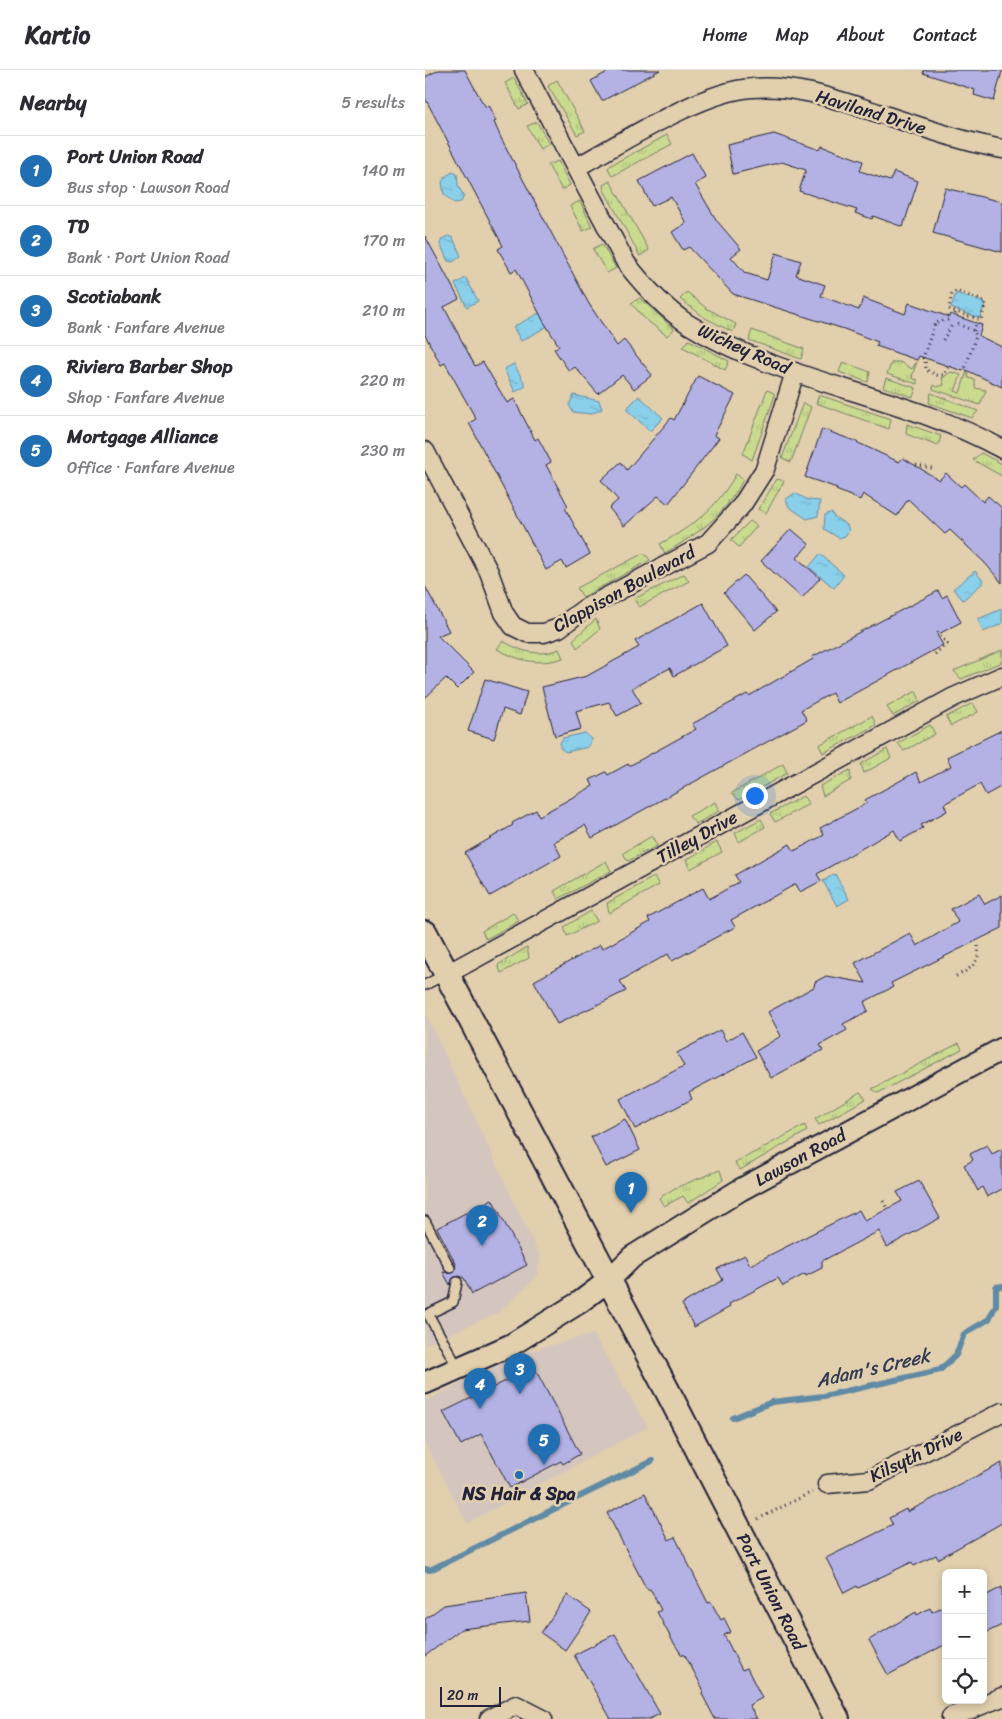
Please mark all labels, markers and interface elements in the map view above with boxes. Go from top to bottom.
text: Kartio [25,14,90,56]
text: Home [703,19,748,51]
text: Map [776,19,809,51]
text: About [837,19,885,51]
text: Contact [913,19,977,51]
street label: Haviland Drive [812,80,930,144]
text: Nearby [20,84,86,122]
text: 5 results [341,88,405,117]
text: Port Union Road [67,140,203,173]
text: 1 [33,156,39,185]
text: 140 m [362,156,405,185]
text: Bus stop · Lawson Road [67,173,229,202]
text: TD [67,210,89,243]
text: 2 [31,226,41,255]
text: 170 m [362,226,405,255]
text: Bank · Port Union Road [67,243,229,272]
text: Scotiabank [67,280,161,313]
text: 3 [32,296,40,325]
text: 210 m [362,296,405,325]
text: Bank · Fanfare Avenue [67,313,225,342]
street label: Wichey Road [692,314,797,384]
text: Riviera Barber Shop [67,350,233,383]
text: 4 [31,366,41,395]
text: 220 m [360,366,405,395]
text: Shop · Fanfare Avenue [67,383,224,412]
text: Mortgage Alliance [67,420,218,453]
text: 5 [31,436,41,465]
text: 230 m [360,436,405,465]
text: Office · Fanfare Avenue [67,453,235,482]
street label: Clappison Boulevard [547,536,703,642]
your location [742,783,768,809]
street label: Tilley Drive [650,801,744,873]
street label: Lawson Road [749,1119,853,1195]
pin: 1 [615,1172,647,1213]
pin: 2 [466,1205,498,1246]
water label: Adam's Creek [812,1338,936,1397]
pin: 3 [504,1353,536,1394]
pin: 4 [464,1368,496,1409]
street label: Kilsyth Drive [863,1418,969,1492]
pin: 5 [528,1424,560,1465]
marker: NS Hair & Spa [513,1469,525,1481]
place label: NS Hair & Spa [461,1478,576,1510]
street label: Port Union Road [727,1527,816,1657]
map controls [942,1569,987,1704]
button: + [942,1569,987,1614]
button: − [942,1614,987,1659]
button: locate [942,1659,987,1704]
text: 20 m [447,1683,478,1708]
scale bar [440,1684,501,1707]

